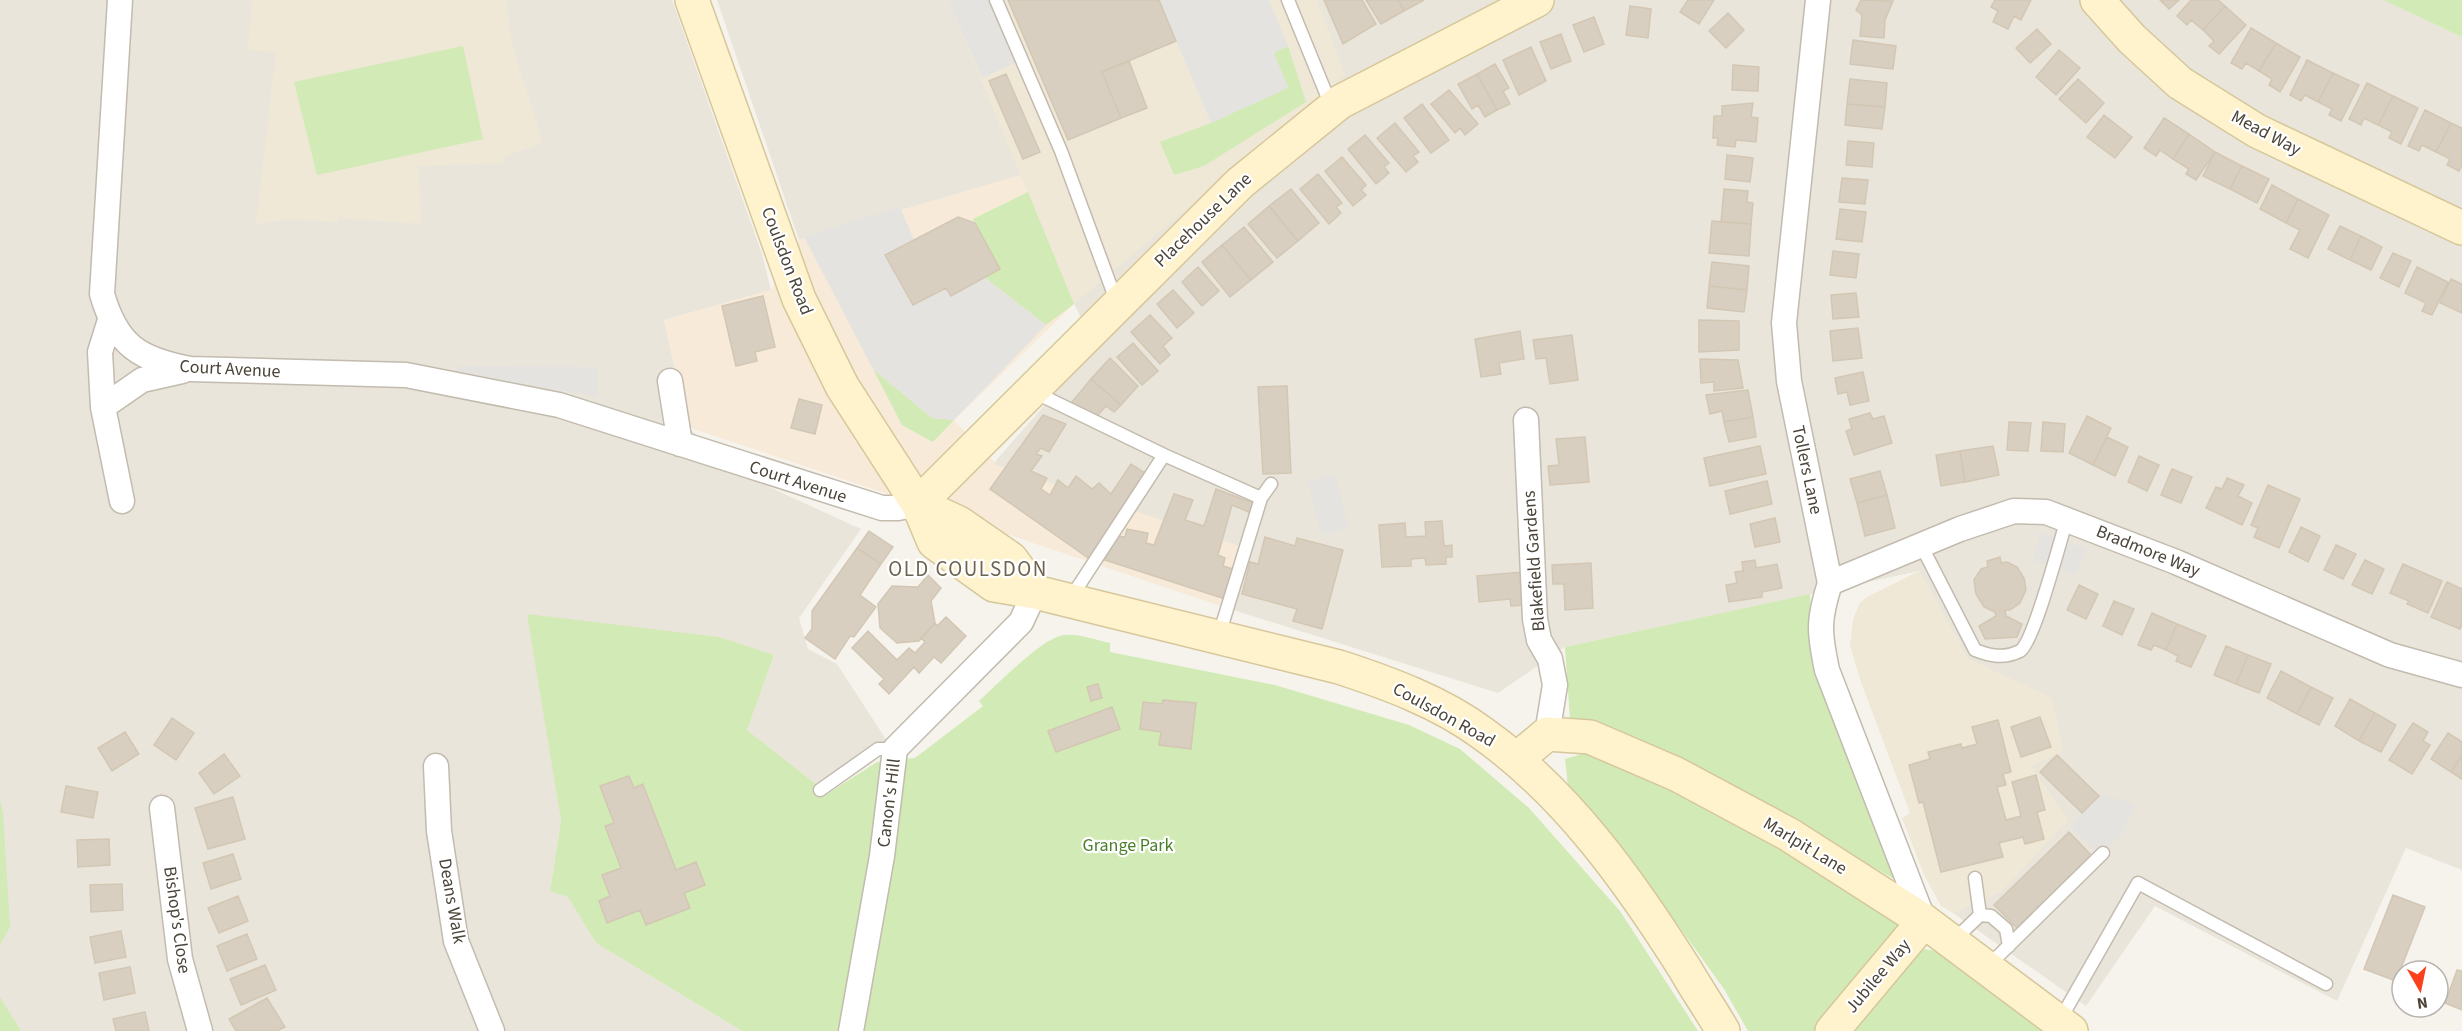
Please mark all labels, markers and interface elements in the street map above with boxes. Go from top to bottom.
street label: Mead Way [2227,104,2306,162]
street label: Placehouse Lane [1149,167,1257,273]
street label: Coulsdon Road [755,203,819,319]
street label: Court Avenue [179,354,281,384]
street label: Tollers Lane [1785,423,1829,517]
street label: Court Avenue [746,454,850,510]
street label: Blakefield Gardens [1517,490,1551,632]
street label: Bradmore Way [2092,519,2204,583]
district label: OLD COULSDON [888,554,1048,584]
street label: Coulsdon Road [1388,676,1500,754]
street label: Canon's Hill [871,757,907,849]
street label: Marlpit Lane [1758,811,1852,881]
park label: Grange Park [1083,833,1174,858]
street label: Deans Walk [432,856,472,946]
street label: Bishop's Close [157,865,197,975]
street label: Jubilee Way [1839,933,1917,1019]
north arrow [2390,959,2450,1019]
text: N [2415,991,2429,1015]

